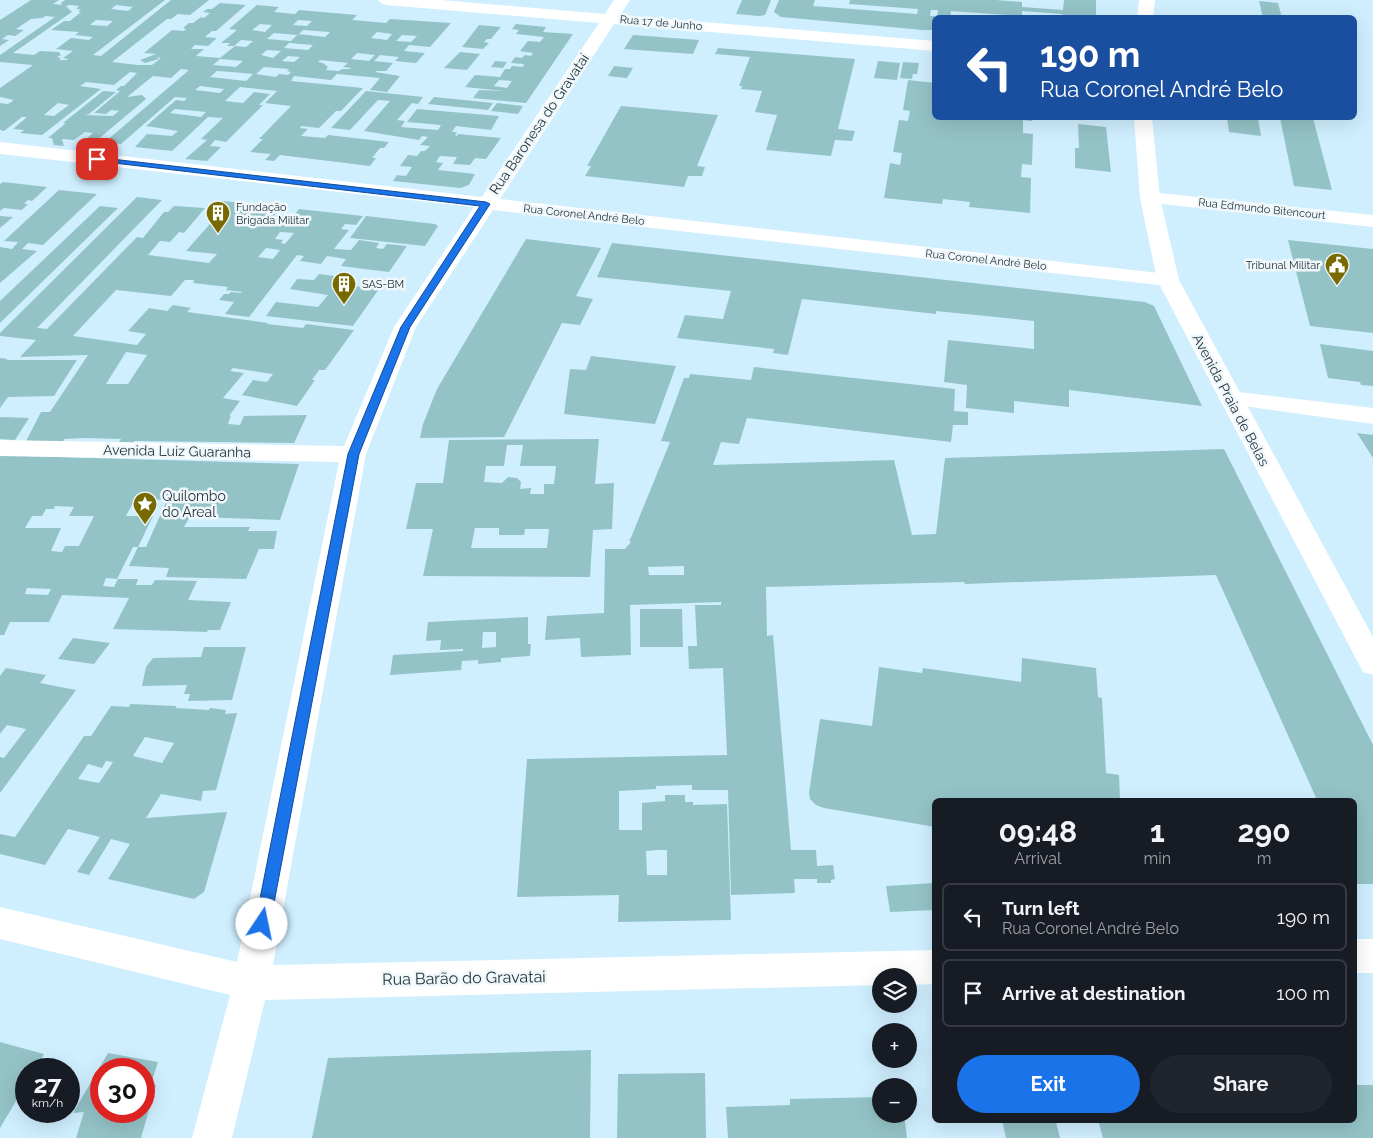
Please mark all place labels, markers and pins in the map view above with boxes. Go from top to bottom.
pin [76,138,118,180]
building icon: Fundação Brigada Militar [205,200,231,234]
place label: Fundação Brigada Militar [236,201,309,227]
public building icon: Tribunal Militar [1324,252,1350,286]
place label: Tribunal Militar [1246,259,1320,272]
building icon: SAS-BM [331,271,357,305]
place label: SAS-BM [362,278,404,291]
place label: Quilombo do Areal [162,488,226,520]
place icon: Quilombo do Areal [132,491,158,525]

